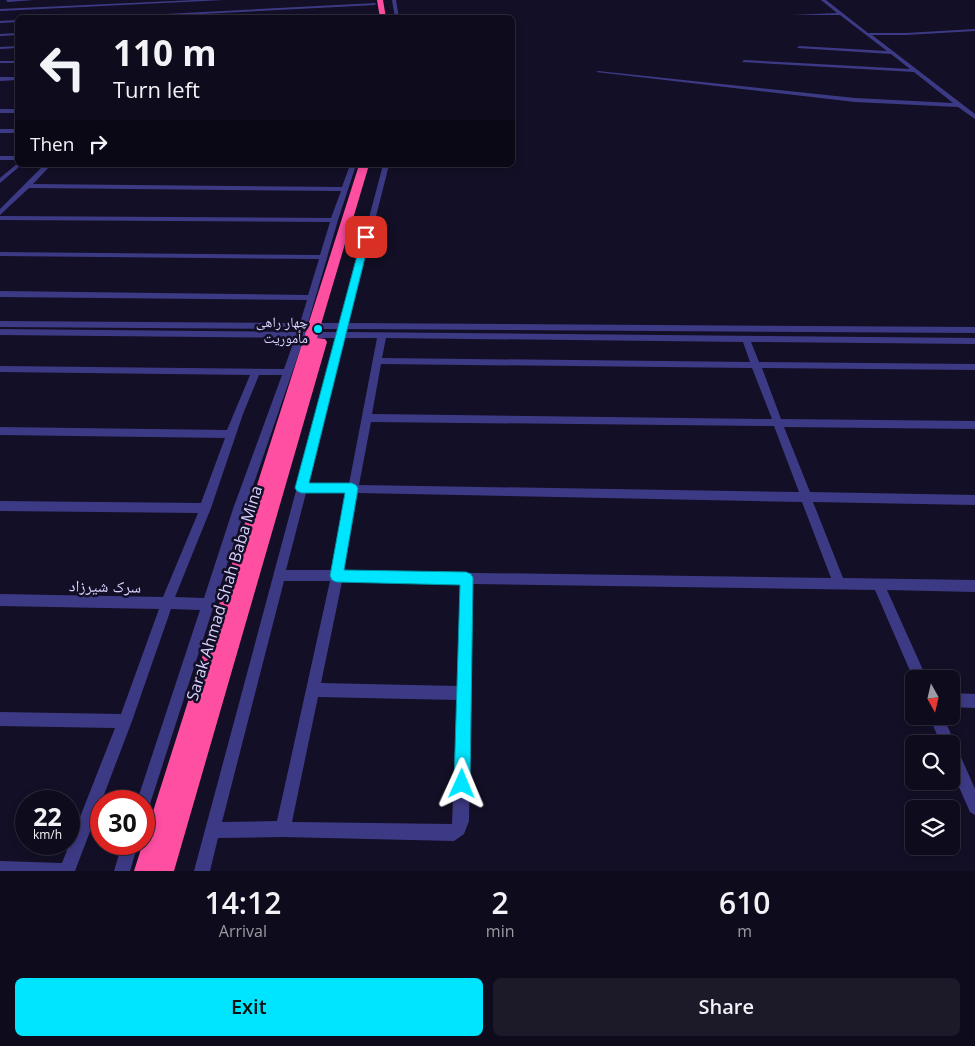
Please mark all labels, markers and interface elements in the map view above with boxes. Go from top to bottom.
text: 110 m [113,29,217,76]
icon: left [30,35,95,100]
text: Turn left [113,74,200,104]
icon: right [84,130,112,158]
text: Then [30,131,74,157]
pin [345,216,387,258]
icon: arrive [352,223,380,251]
place label: چهار راهی مأموریت [256,312,308,347]
marker: چهار راهی مأموریت [312,323,324,335]
street label: Sarak Ahmad Shah Baba Mina [181,483,267,703]
street label: سرک شیرزاد [69,574,141,598]
north arrow [905,670,960,725]
map controls [905,670,960,855]
button: search [905,735,960,790]
position arrow [435,757,487,809]
speed limit sign: 30 [90,790,155,855]
text: 22 [33,799,62,833]
button: layers [905,800,960,855]
text: km/h [33,826,62,843]
text: 14:12 [205,882,281,923]
text: 2 [492,882,509,923]
text: 610 [719,882,770,923]
text: Arrival [219,920,267,942]
text: min [486,920,515,942]
text: m [737,920,752,942]
button: Exit [15,978,483,1036]
button: Share [493,978,960,1036]

